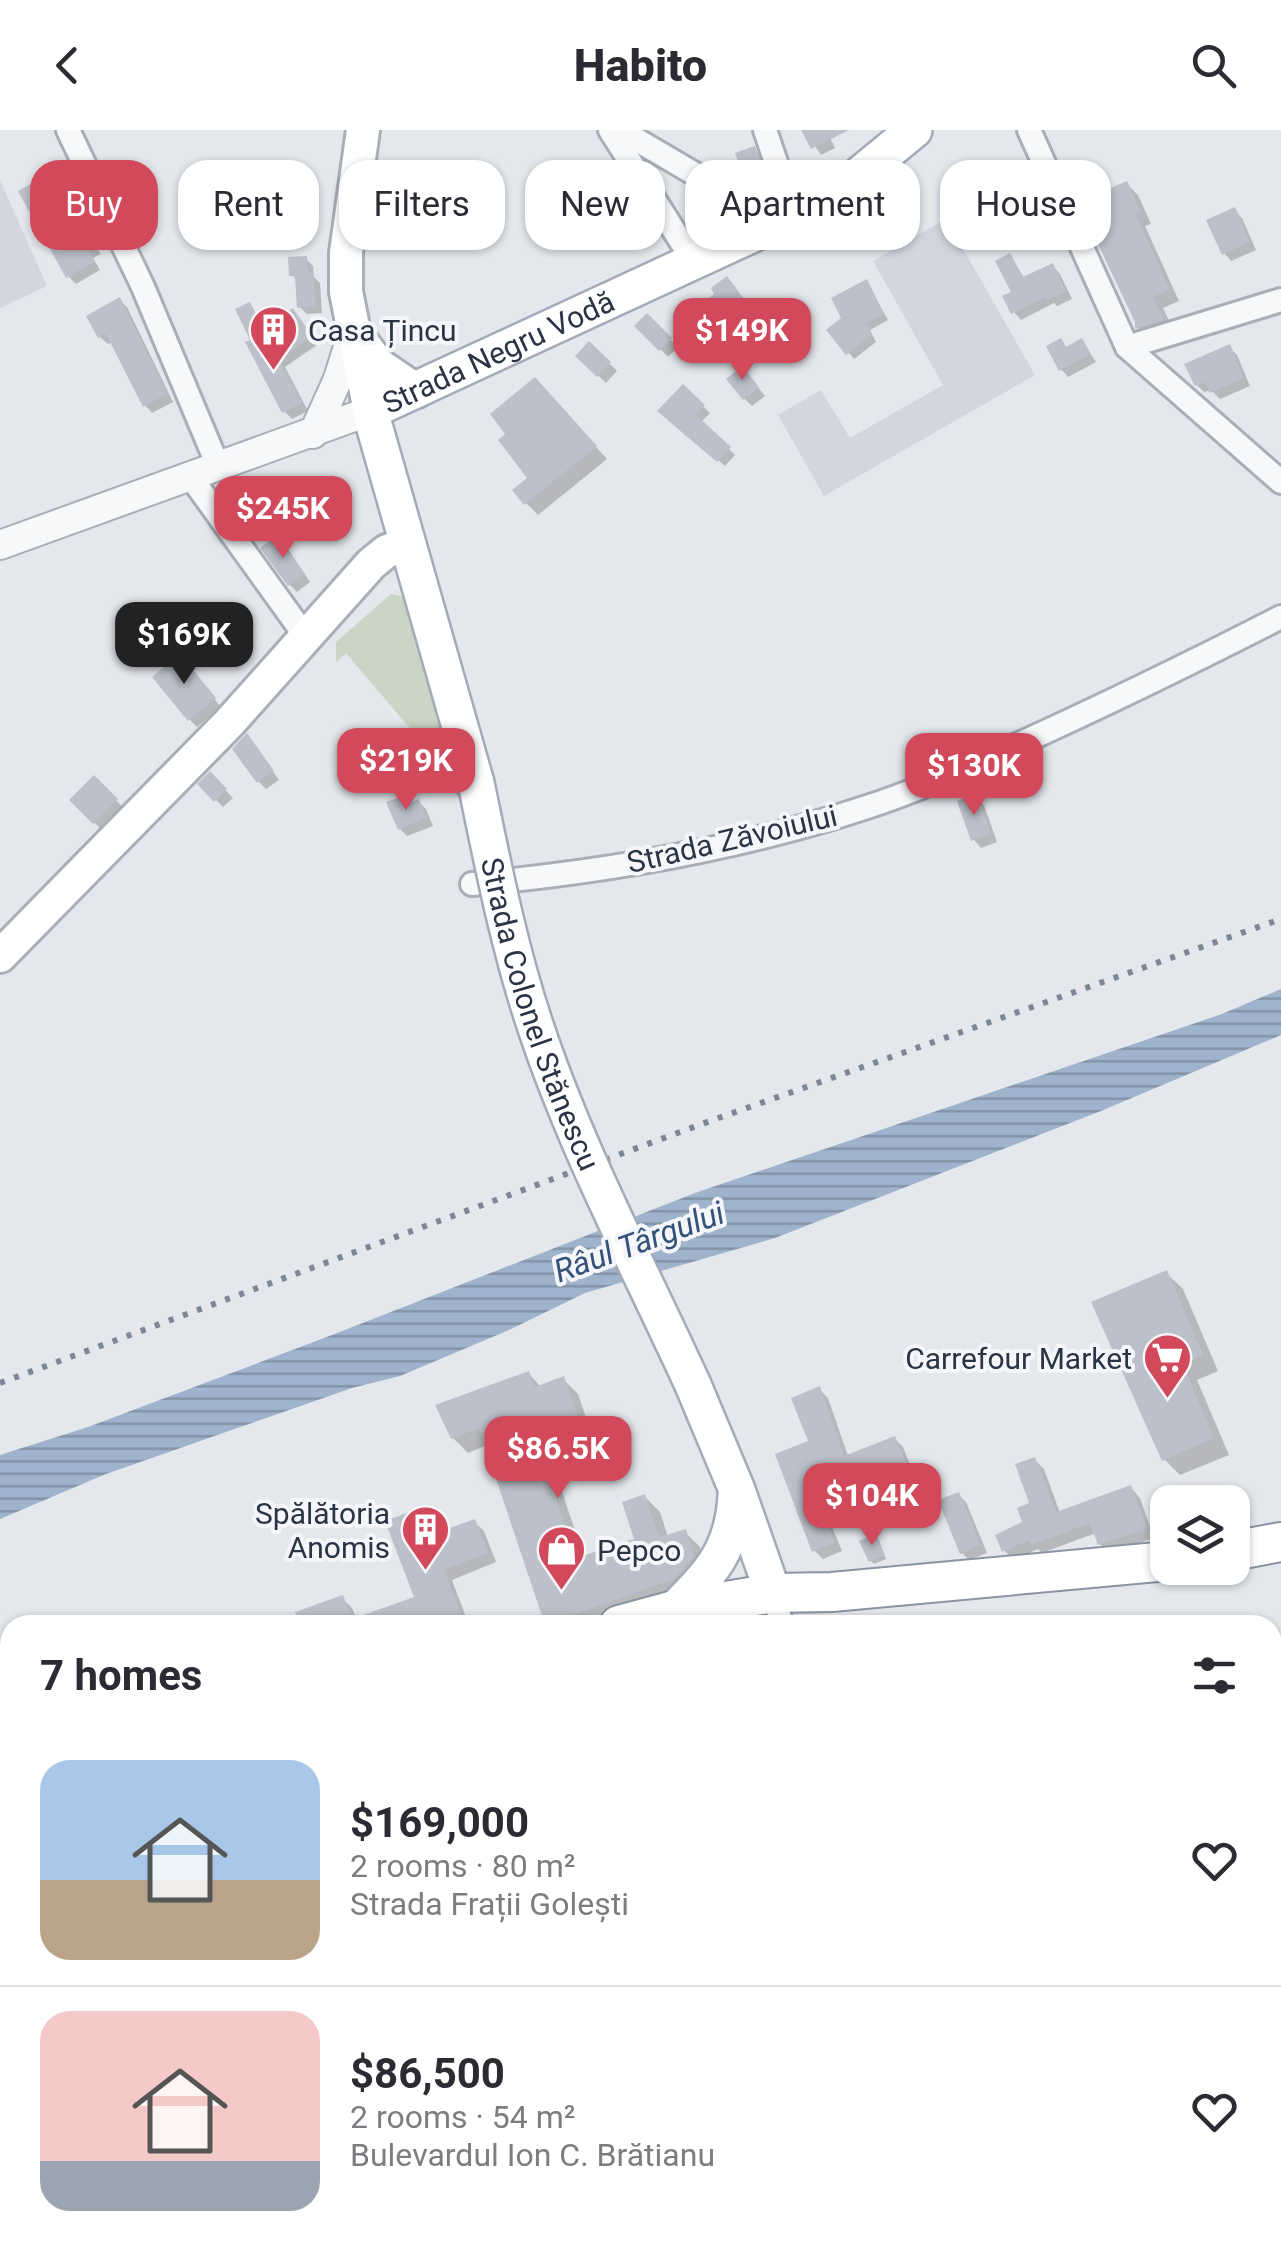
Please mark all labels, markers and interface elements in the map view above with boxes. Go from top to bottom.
icon: back [40,38,95,93]
icon: search [1186,38,1241,93]
text: Habito [574,39,707,92]
chip: Buy [30,160,158,250]
chip: Rent [178,160,319,250]
chip: Filters [339,160,505,250]
chip: New [525,160,665,250]
chip: Apartment [685,160,920,250]
chip: House [940,160,1111,250]
street label: Strada Negru Vodă [377,283,620,420]
pin: $149K [672,298,812,383]
building icon: Casa Țincu [247,304,299,372]
text: $149K [695,311,789,349]
place label: Casa Țincu [308,313,457,349]
pin: $245K [213,476,353,561]
text: $245K [236,489,330,527]
pin: $169K [114,602,254,687]
text: $169K [137,615,231,653]
pin: $219K [336,728,476,813]
pin: $130K [904,733,1044,818]
text: $219K [359,741,453,779]
text: $130K [927,746,1021,784]
street label: Strada Zăvoiului [623,798,841,880]
street label: Strada Colonel Stănescu [474,854,607,1175]
water label: Râul Târgului [549,1193,730,1290]
supermarket icon: Carrefour Market [1141,1332,1193,1400]
place label: Carrefour Market [905,1341,1132,1376]
pin: $86.5K [477,1416,639,1501]
text: $86.5K [506,1429,610,1467]
pin: $104K [802,1463,942,1548]
text: $104K [825,1476,919,1514]
map controls [1150,1485,1250,1585]
button: layers [1150,1485,1250,1585]
place label: Spălătoria Anomis [255,1496,390,1565]
building icon: Spălătoria Anomis [399,1504,451,1572]
shop icon: Pepco [536,1524,588,1592]
place label: Pepco [597,1533,681,1568]
icon: filters [1187,1648,1242,1703]
text: 7 homes [40,1651,202,1700]
text: $169,000 [350,1798,529,1847]
icon: home [120,1800,240,1920]
icon: heart [1187,1833,1242,1888]
text: 2 rooms · 80 m² [350,1847,575,1885]
text: Strada Frații Golești [350,1885,629,1923]
text: $86,500 [350,2049,505,2098]
icon: home [120,2051,240,2171]
icon: heart [1187,2084,1242,2139]
text: 2 rooms · 54 m² [350,2098,575,2136]
text: Bulevardul Ion C. Brătianu [350,2136,715,2174]

